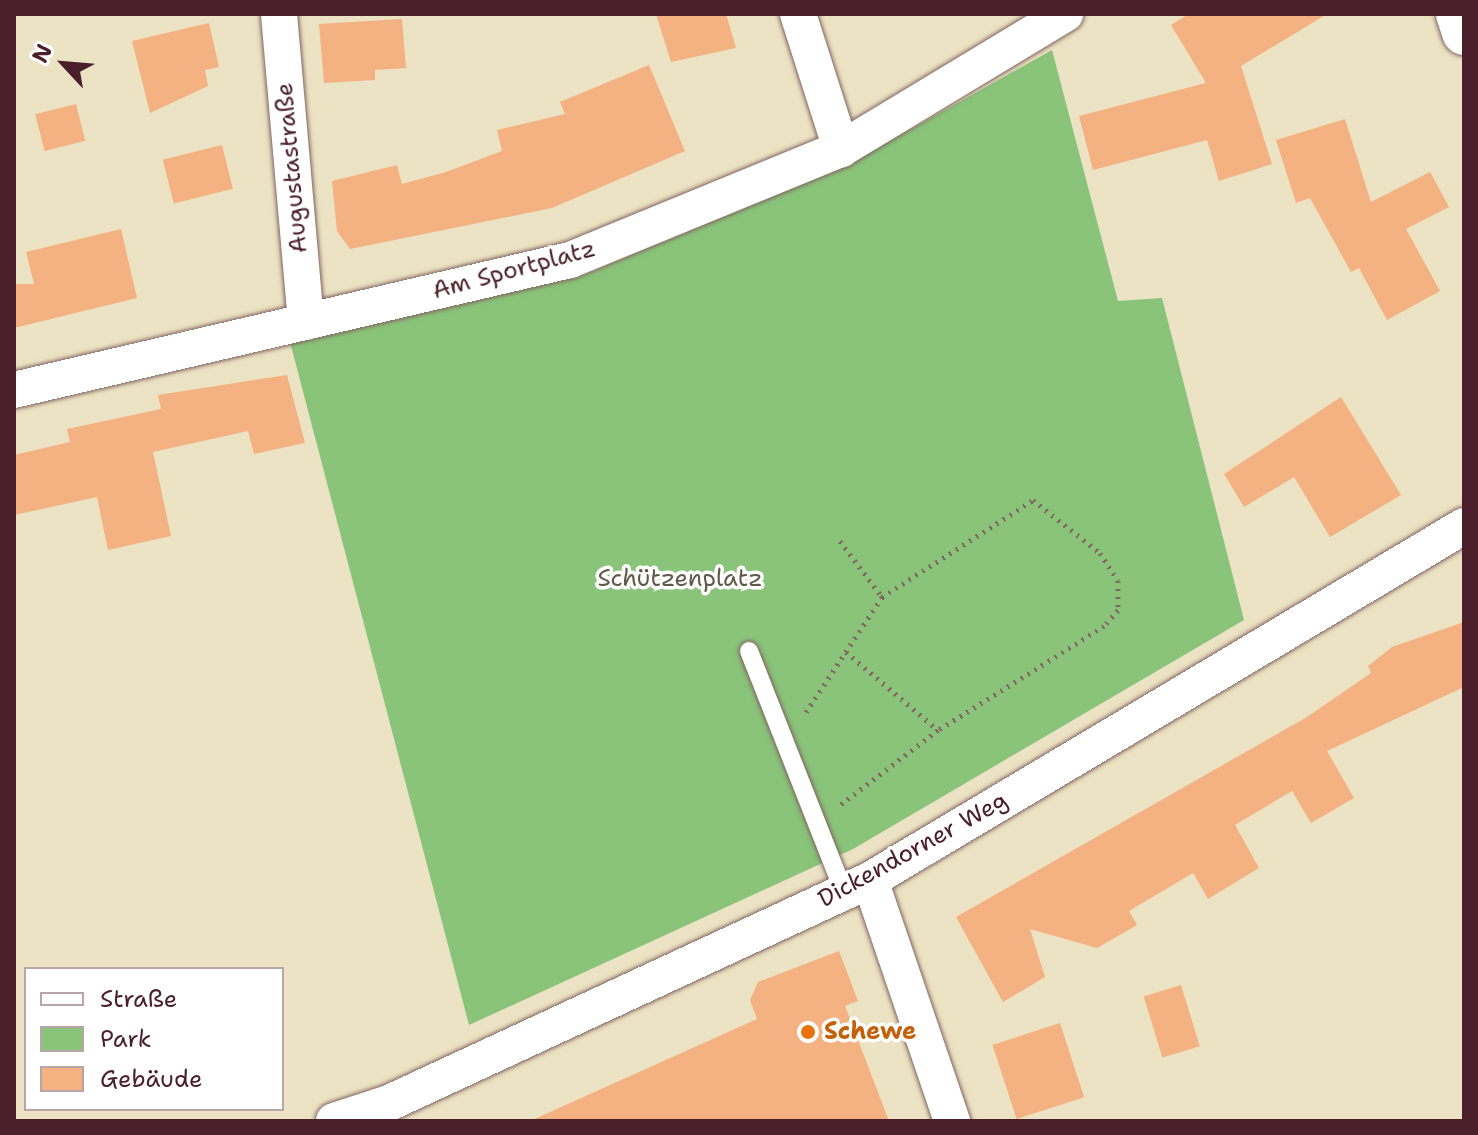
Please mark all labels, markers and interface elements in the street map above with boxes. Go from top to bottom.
north arrow [24,24,104,104]
text: N [25,39,59,67]
street label: Augustastraße [270,82,314,254]
street label: Am Sportplatz [429,234,599,306]
park label: Schützenplatz [597,565,763,593]
street label: Dickendorner Weg [813,786,1013,914]
legend [24,967,284,1111]
text: Straße [100,983,177,1015]
place label: Schewe [824,1018,916,1046]
text: Park [100,1023,152,1055]
marker: Schewe [799,1023,817,1041]
text: Gebäude [100,1063,202,1095]

